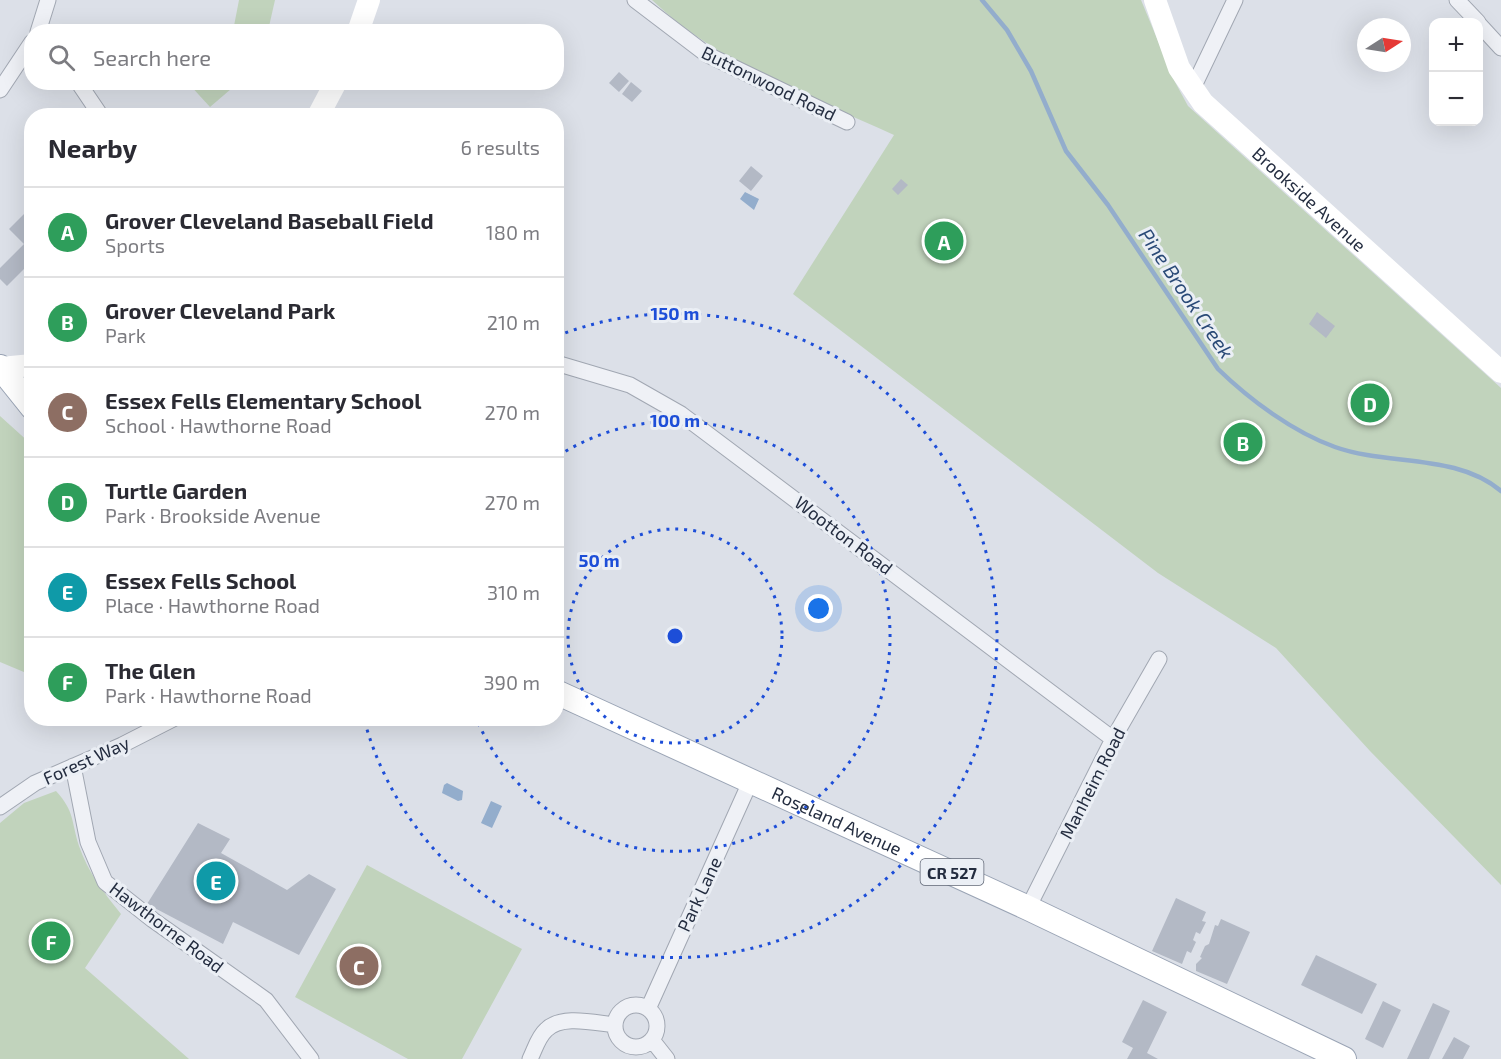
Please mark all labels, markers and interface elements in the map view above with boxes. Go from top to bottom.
north arrow [1357,18,1411,72]
map controls [1429,18,1483,126]
button: + [1429,18,1483,72]
search box [24,24,564,90]
icon: search [45,41,78,74]
street label: Buttonwood Road [698,41,840,125]
text: Search here [93,44,211,70]
button: − [1429,72,1483,126]
text: Nearby [48,132,137,163]
text: 6 results [460,135,540,159]
street label: Brookside Avenue [1248,142,1371,256]
text: Grover Cleveland Baseball Field [105,207,434,233]
pin: A [924,218,964,264]
text: A [61,220,74,244]
text: 180 m [486,220,540,244]
water label: Pine Brook Creek [1135,223,1239,363]
text: Sports [105,233,165,257]
text: Grover Cleveland Park [105,297,335,323]
text: 150 m [651,302,699,324]
text: B [61,310,74,334]
text: 210 m [487,310,540,334]
text: Park [105,323,146,347]
pin: D [1350,380,1390,426]
text: Essex Fells Elementary School [105,387,421,413]
text: C [62,400,73,424]
text: 270 m [484,400,540,424]
text: 100 m [650,409,700,431]
text: School · Hawthorne Road [105,413,332,437]
pin: B [1224,420,1262,464]
text: Turtle Garden [105,477,247,503]
text: D [61,490,74,514]
text: 270 m [484,490,540,514]
street label: Wootton Road [791,491,897,579]
text: Park · Brookside Avenue [105,503,321,527]
text: 50 m [578,549,620,571]
text: Essex Fells School [105,567,296,593]
text: E [62,580,73,604]
text: 310 m [487,580,540,604]
text: Place · Hawthorne Road [105,593,320,617]
your location [804,594,833,623]
centre of rings [665,626,685,646]
text: The Glen [105,657,196,683]
text: F [62,670,73,694]
text: 390 m [483,670,540,694]
text: Park · Hawthorne Road [105,683,312,707]
street label: Manheim Road [1055,724,1129,842]
street label: Forest Way [39,731,133,789]
street label: Roseland Avenue [769,781,905,860]
street label: Park Lane [672,853,726,935]
pin: E [196,858,236,904]
road number: CR 527 [920,859,984,885]
street label: Hawthorne Road [106,877,228,977]
pin: F [32,918,70,964]
pin: C [340,944,378,988]

